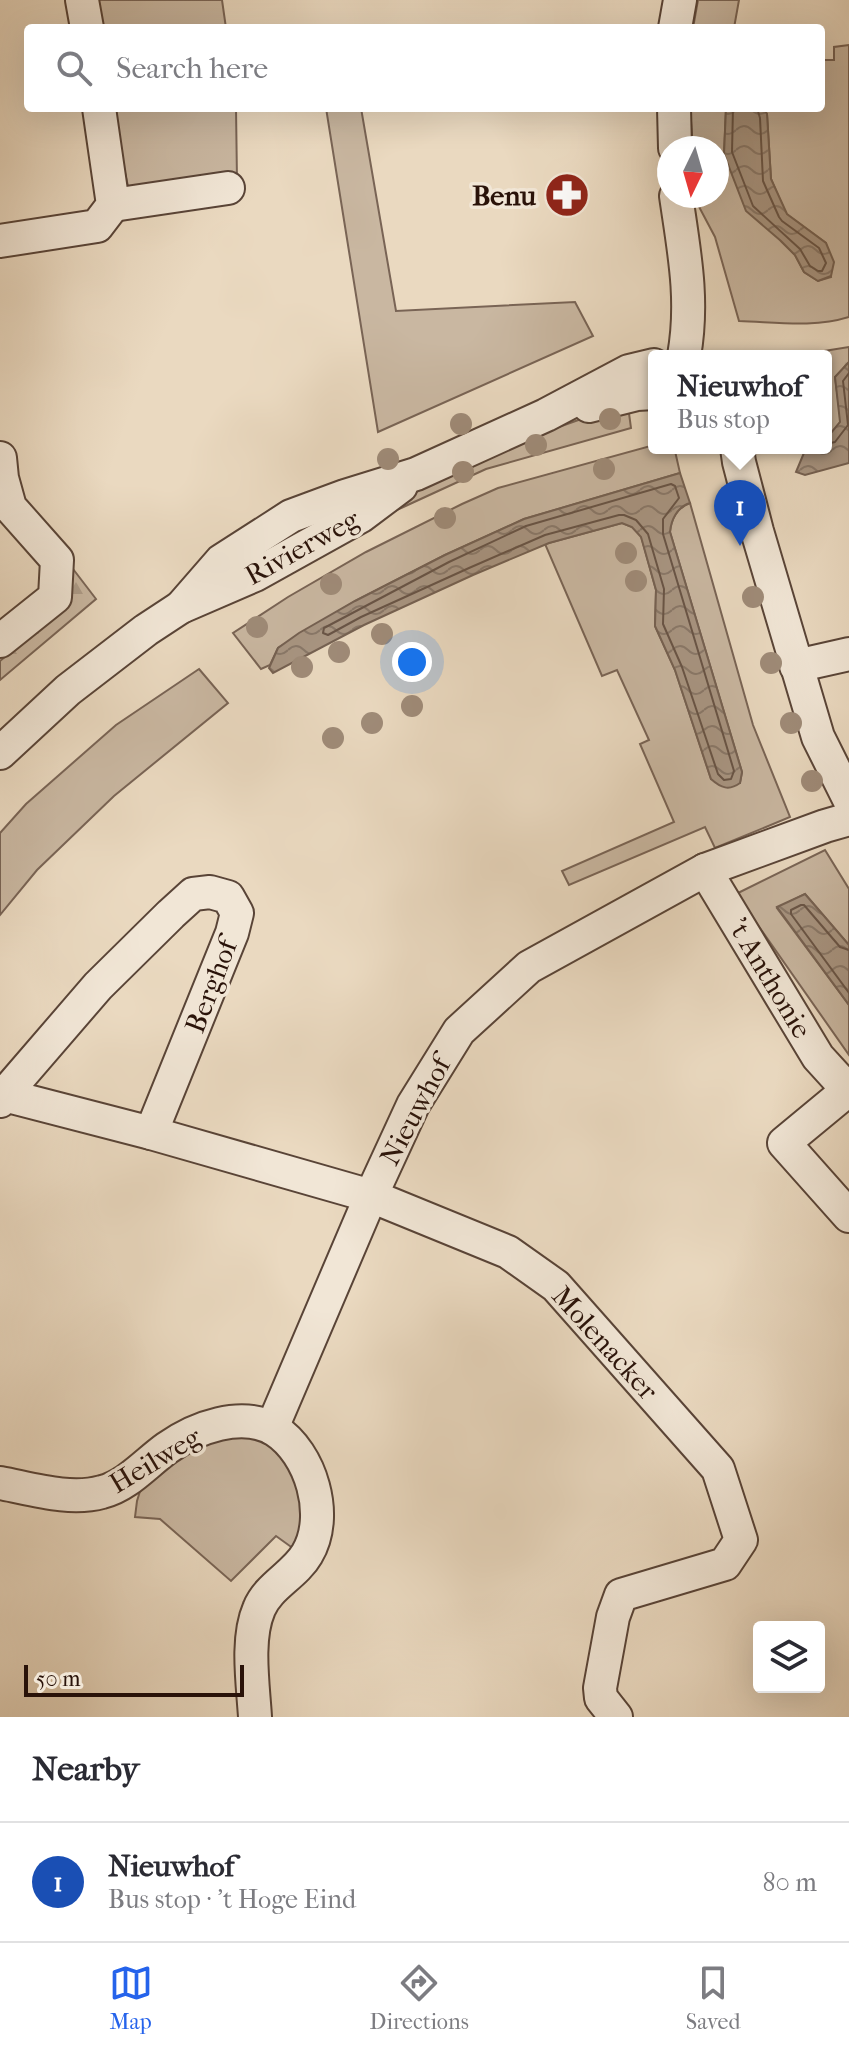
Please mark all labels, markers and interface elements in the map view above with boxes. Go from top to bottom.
search box [24,24,825,112]
icon: search [52,46,96,90]
text: Search here [116,51,268,86]
north arrow [657,136,729,208]
pharmacy icon: Benu [543,171,591,219]
place label: Benu [472,179,536,212]
popup [648,350,832,454]
text: Nieuwhof [677,369,803,404]
text: Bus stop [677,404,770,435]
pin: 1 [714,480,766,546]
street label: Rivierweg [239,502,366,592]
your location [392,642,432,682]
street label: 't Anthonie [721,912,819,1044]
street label: Berghof [178,929,246,1037]
street label: Nieuwhof [373,1046,460,1171]
street label: Molenacker [545,1279,665,1407]
street label: Heilweg [103,1419,207,1500]
map controls [753,1621,825,1693]
button: layers [753,1621,825,1693]
scale bar [24,1661,244,1697]
text: 50 m [36,1666,81,1692]
text: Nearby [32,1749,139,1789]
text: Nieuwhof [108,1849,234,1884]
text: 1 [53,1867,63,1898]
text: 80 m [762,1867,817,1898]
text: Bus stop · 't Hoge Eind [108,1884,356,1915]
tab: Map [109,1961,153,2035]
tab: Directions [370,1961,469,2035]
tab: Saved [686,1961,740,2035]

